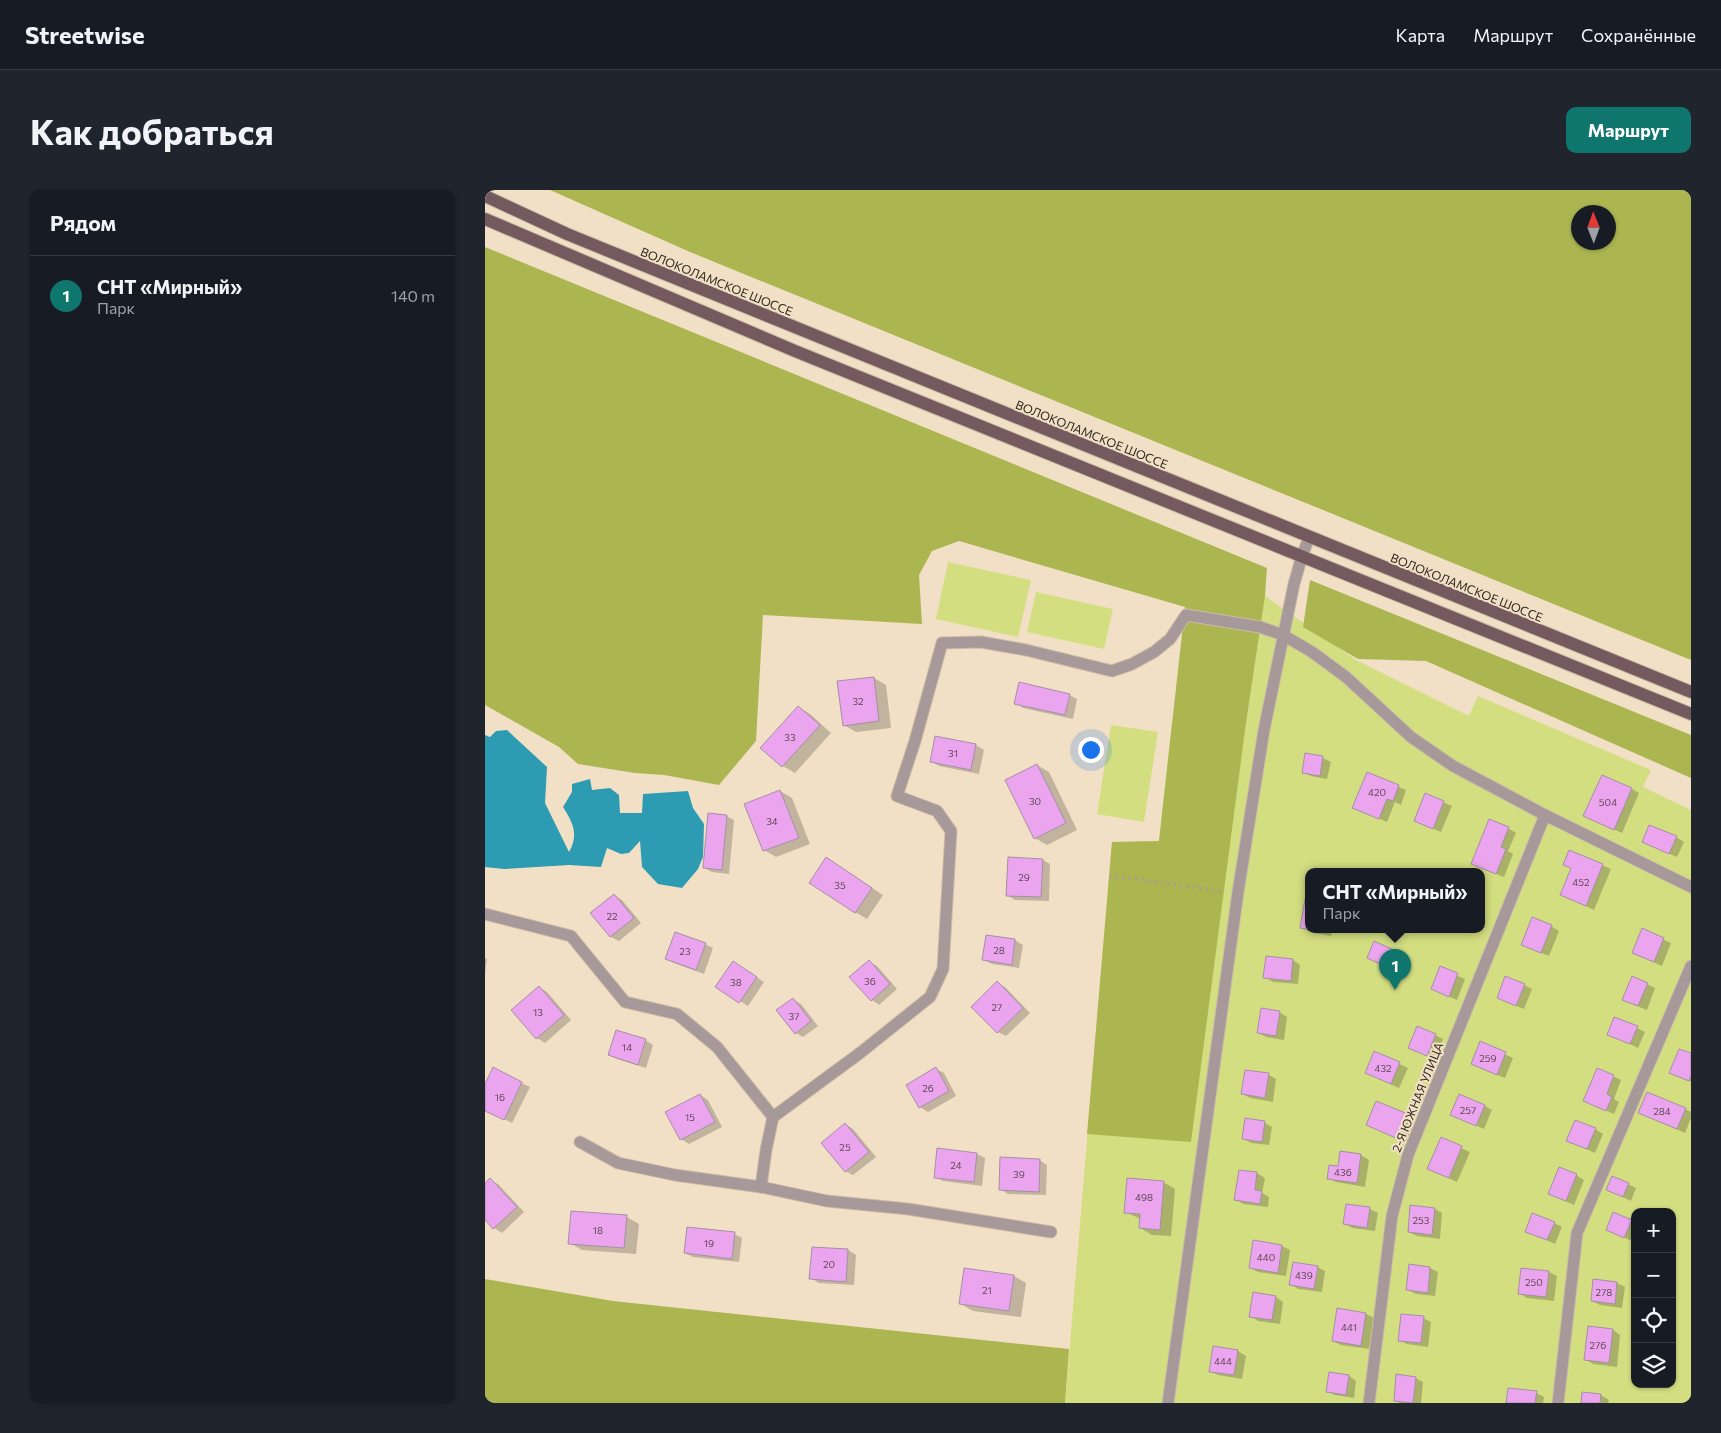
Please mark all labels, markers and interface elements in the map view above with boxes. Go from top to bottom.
text: Streetwise [25,20,145,49]
text: Карта [1396,24,1445,46]
text: Маршрут [1473,24,1553,46]
text: Сохранённые [1581,24,1696,46]
button: Маршрут [1566,107,1691,153]
text: Как добраться [30,109,274,152]
north arrow [1571,205,1616,250]
text: Рядом [50,210,116,235]
street label: ВОЛОКОЛАМСКОЕ ШОССЕ [639,244,795,318]
text: СНТ «Мирный» [97,275,242,298]
text: 1 [62,286,70,305]
text: 140 m [391,286,435,305]
text: Парк [97,298,135,317]
street label: ВОЛОКОЛАМСКОЕ ШОССЕ [1014,397,1170,471]
street label: ВОЛОКОЛАМСКОЕ ШОССЕ [1389,550,1545,624]
house number: 32 [852,695,864,707]
house number: 33 [784,731,796,743]
your location [1078,737,1104,763]
house number: 31 [948,747,958,759]
house number: 420 [1368,786,1386,798]
house number: 30 [1029,795,1041,807]
house number: 504 [1599,796,1617,808]
house number: 34 [766,815,778,827]
popup [1305,868,1485,933]
house number: 29 [1018,871,1030,883]
house number: 452 [1572,876,1590,888]
house number: 35 [834,879,846,891]
text: СНТ «Мирный» [1322,880,1468,903]
text: Парк [1322,903,1361,922]
house number: 22 [606,910,618,922]
house number: 28 [993,944,1005,956]
house number: 23 [679,945,691,957]
pin: 1 [1379,949,1411,990]
house number: 36 [864,975,876,987]
house number: 38 [730,976,742,988]
house number: 27 [992,1001,1002,1013]
house number: 13 [533,1006,543,1018]
house number: 37 [789,1010,799,1022]
street label: 2-Я ЮЖНАЯ УЛИЦА [1389,1040,1445,1154]
house number: 14 [622,1041,632,1053]
house number: 259 [1479,1052,1497,1064]
house number: 432 [1374,1062,1392,1074]
house number: 26 [922,1082,934,1094]
house number: 16 [495,1091,505,1103]
house number: 257 [1460,1104,1476,1116]
house number: 284 [1653,1105,1671,1117]
house number: 15 [685,1111,695,1123]
house number: 25 [839,1141,851,1153]
house number: 24 [950,1159,962,1171]
house number: 436 [1334,1166,1352,1178]
house number: 39 [1013,1168,1025,1180]
house number: 498 [1135,1191,1153,1203]
map controls [1631,1208,1676,1388]
button: + [1631,1208,1676,1253]
house number: 253 [1413,1214,1430,1226]
house number: 18 [593,1224,603,1236]
house number: 19 [704,1237,714,1249]
house number: 440 [1257,1251,1275,1263]
button: − [1631,1253,1676,1298]
house number: 20 [823,1258,835,1270]
house number: 439 [1295,1269,1313,1281]
house number: 250 [1525,1276,1543,1288]
house number: 21 [982,1284,992,1296]
house number: 278 [1596,1286,1612,1298]
button: locate [1631,1298,1676,1343]
house number: 441 [1341,1321,1357,1333]
house number: 276 [1590,1339,1606,1351]
button: layers [1631,1343,1676,1388]
house number: 444 [1214,1355,1232,1367]

